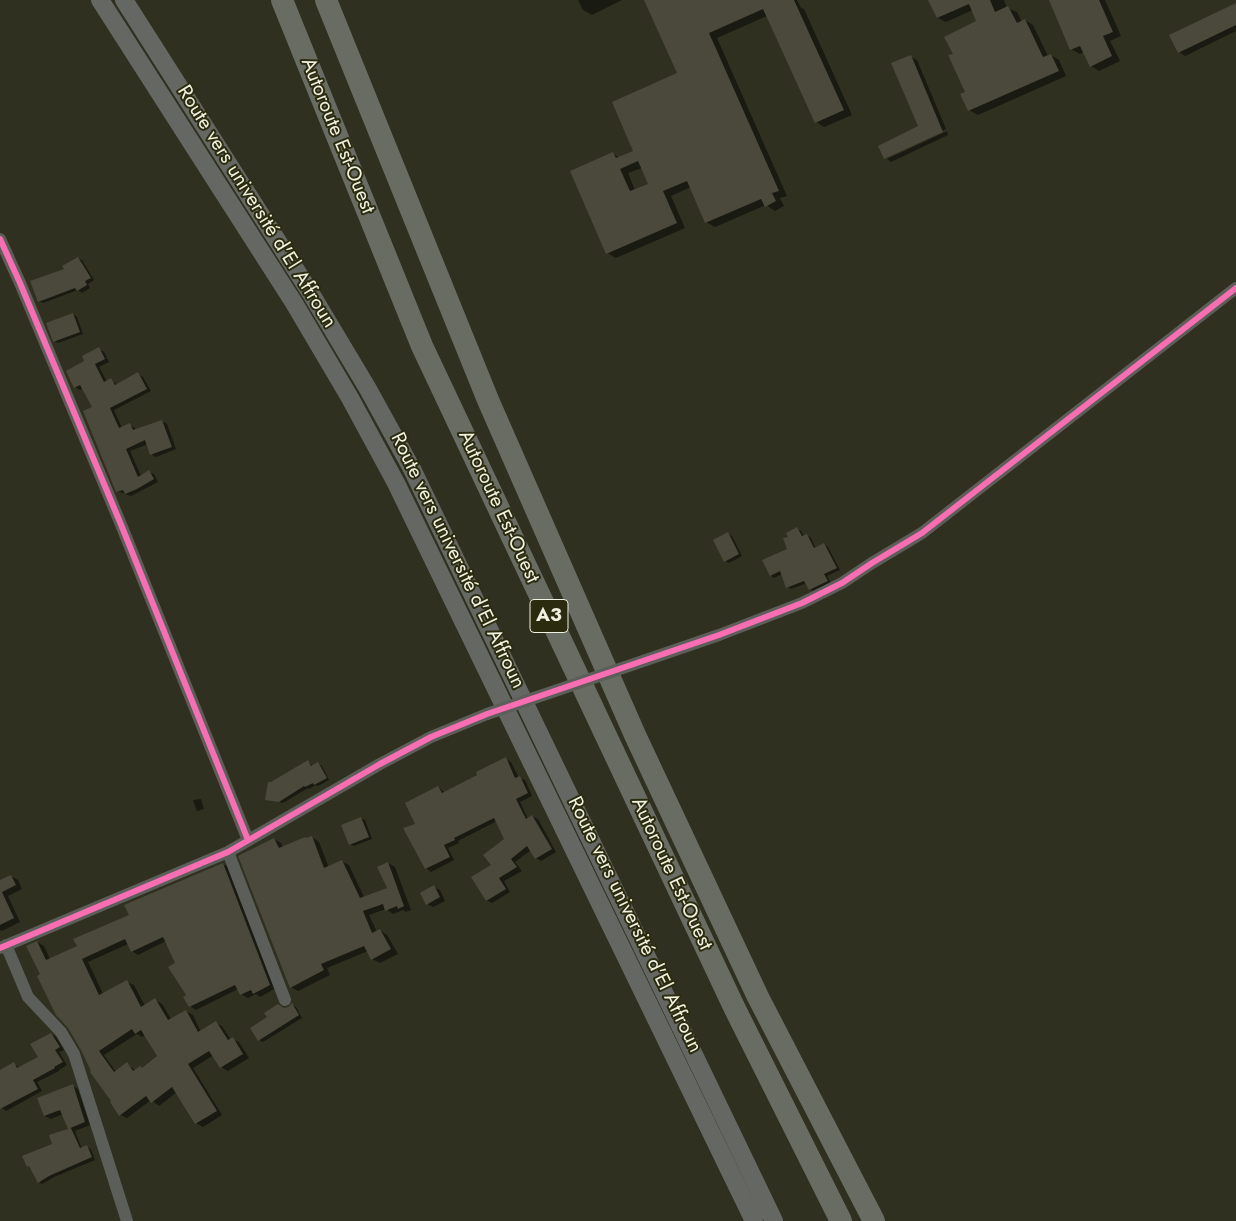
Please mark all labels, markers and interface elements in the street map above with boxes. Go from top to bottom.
street label: Autoroute Est-Ouest [295,55,379,217]
street label: Route vers université d'El Affroun [171,81,341,333]
street label: Autoroute Est-Ouest [452,427,544,587]
street label: Route vers université d'El Affroun [385,429,529,693]
road number: A3 [530,600,568,632]
street label: Route vers université d'El Affroun [562,793,706,1057]
street label: Autoroute Est-Ouest [625,794,717,954]

